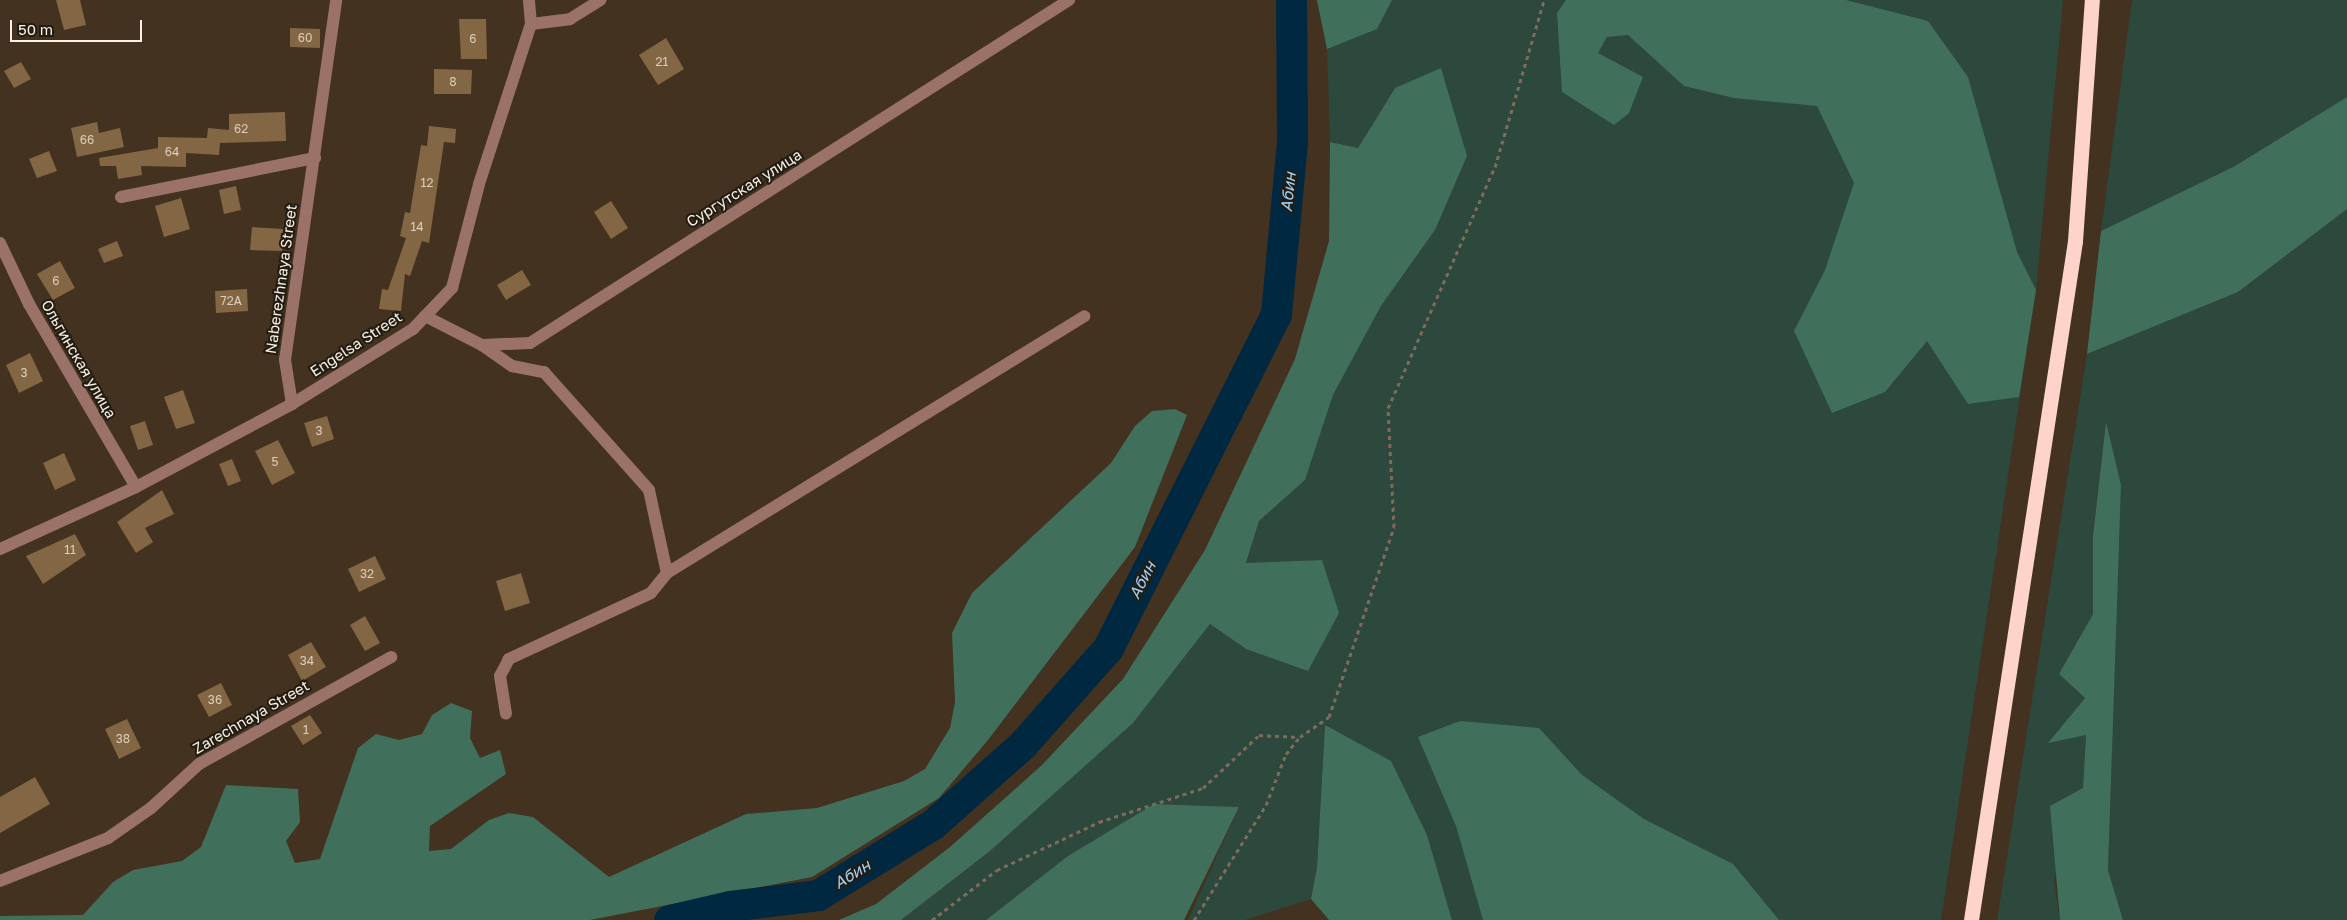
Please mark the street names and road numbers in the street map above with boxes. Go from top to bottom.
street label: Сургутская улица [683,145,805,231]
street label: Naberezhnaya Street [262,203,300,355]
street label: Ольгинская улица [38,297,120,421]
street label: Engelsa Street [307,308,405,380]
street label: Zarechnaya Street [190,676,312,758]

